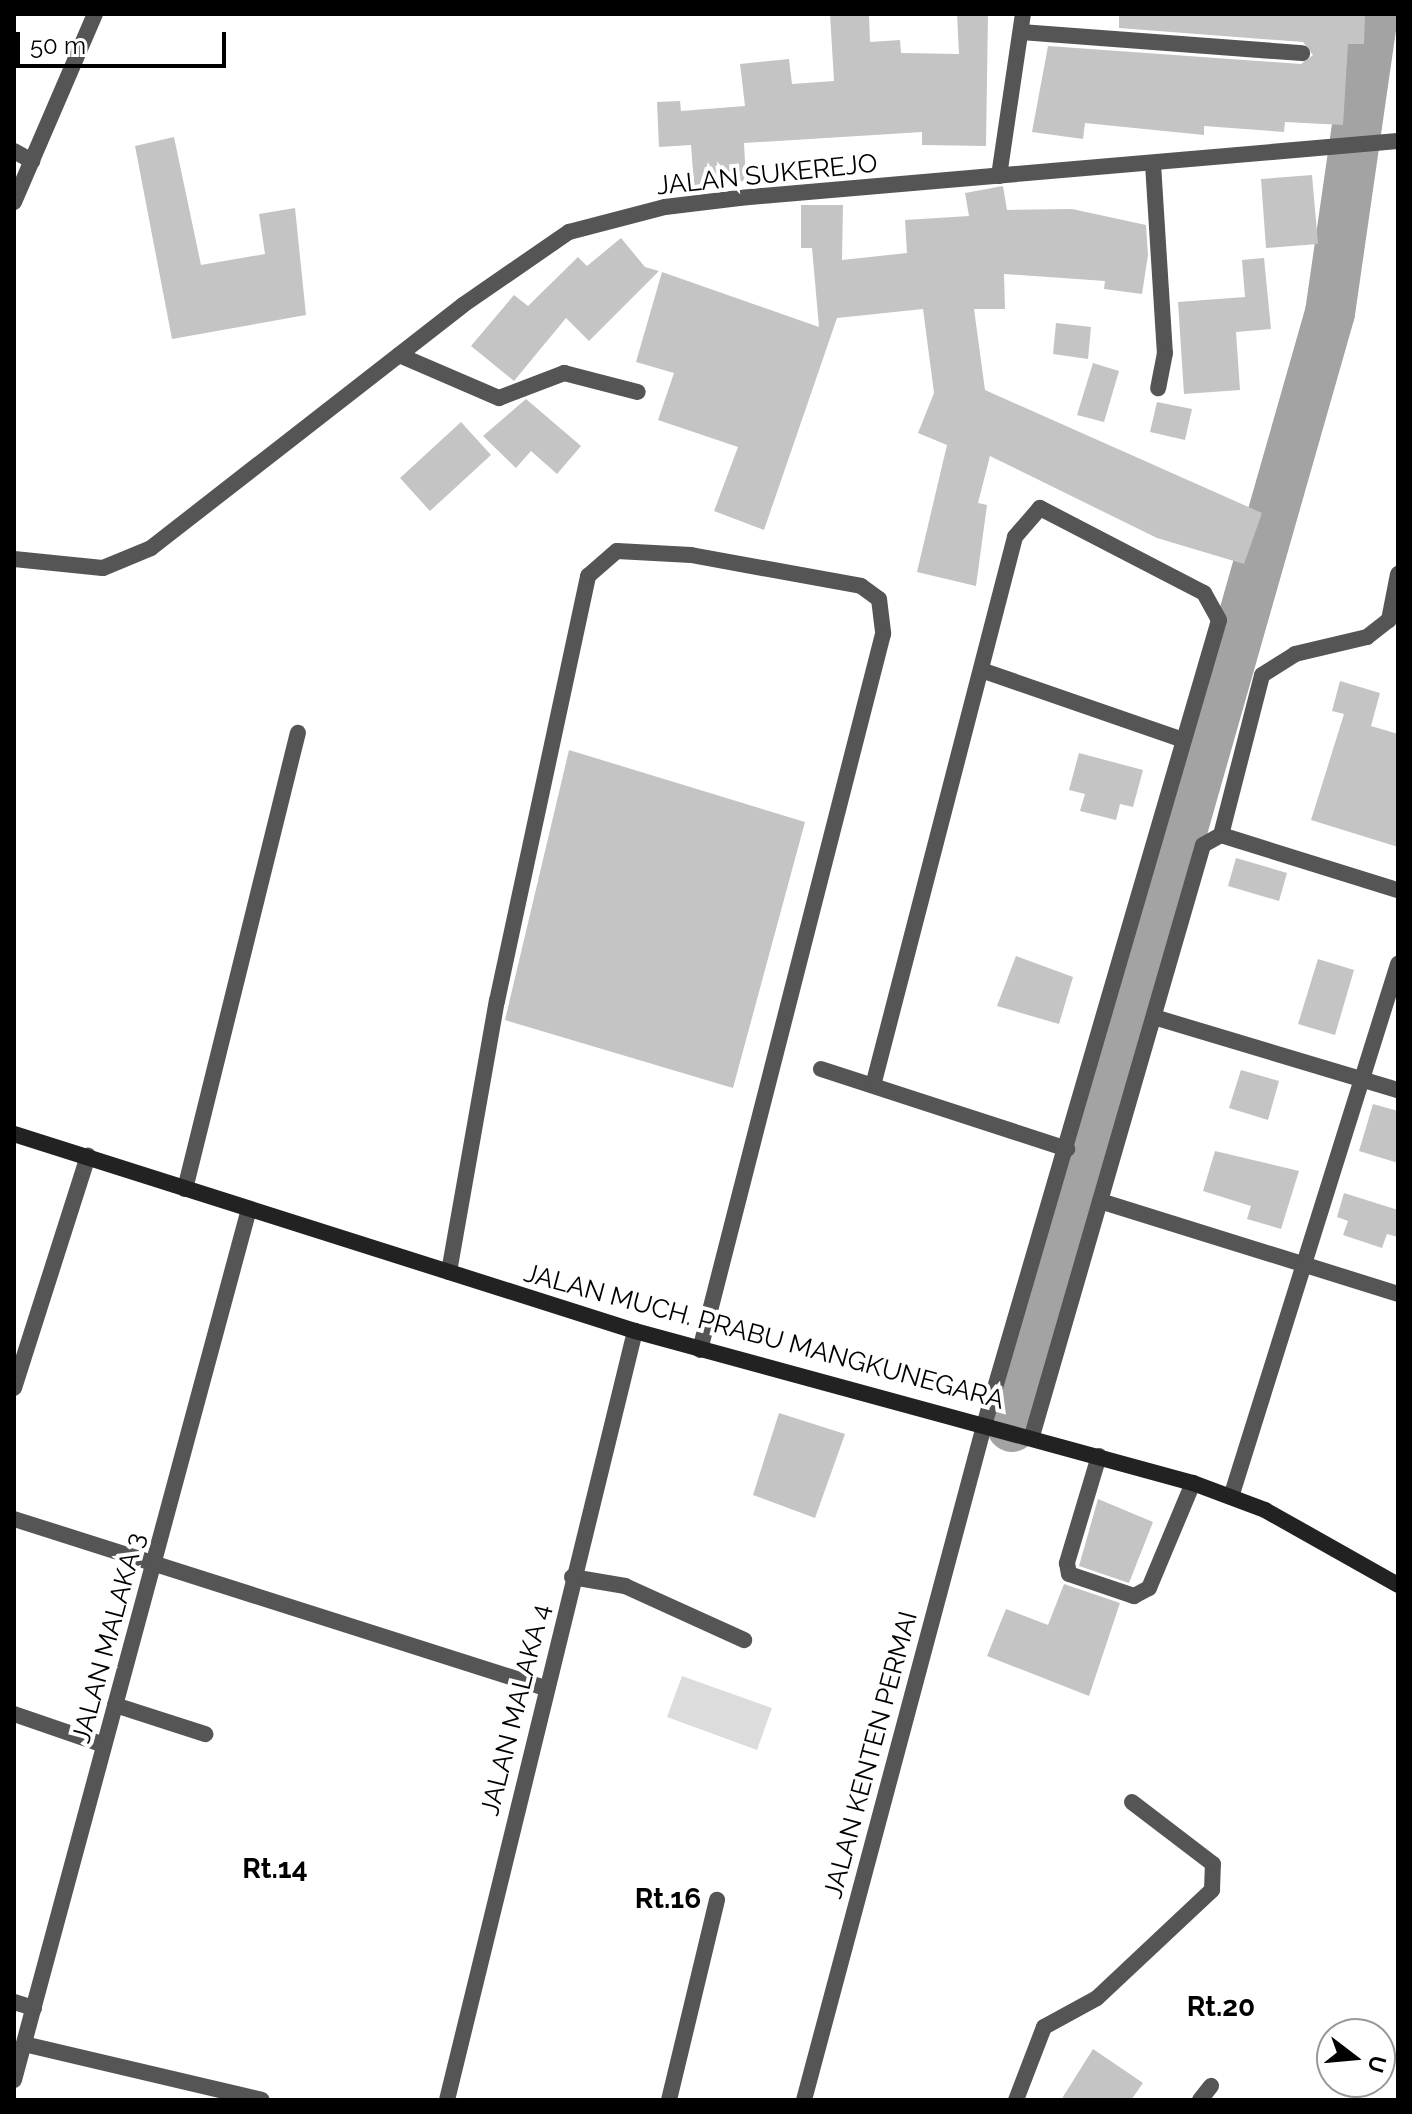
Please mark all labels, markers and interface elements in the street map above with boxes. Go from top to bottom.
scale bar [20,16,230,66]
text: 50 m [30,31,86,60]
street label: JALAN SUKEREJO [655,148,879,202]
street label: JALAN MUCH. PRABU MANGKUNEGARA [520,1258,1008,1416]
street label: JALAN MALAKA 3 [66,1529,152,1747]
street label: JALAN MALAKA 4 [475,1601,557,1819]
street label: JALAN KENTEN PERMAI [818,1608,924,1902]
district label: Rt.14 [242,1852,308,1886]
district label: Rt.16 [635,1882,701,1916]
district label: Rt.20 [1187,1990,1255,2024]
north arrow [1316,2018,1396,2098]
text: U [1362,2053,1392,2076]

